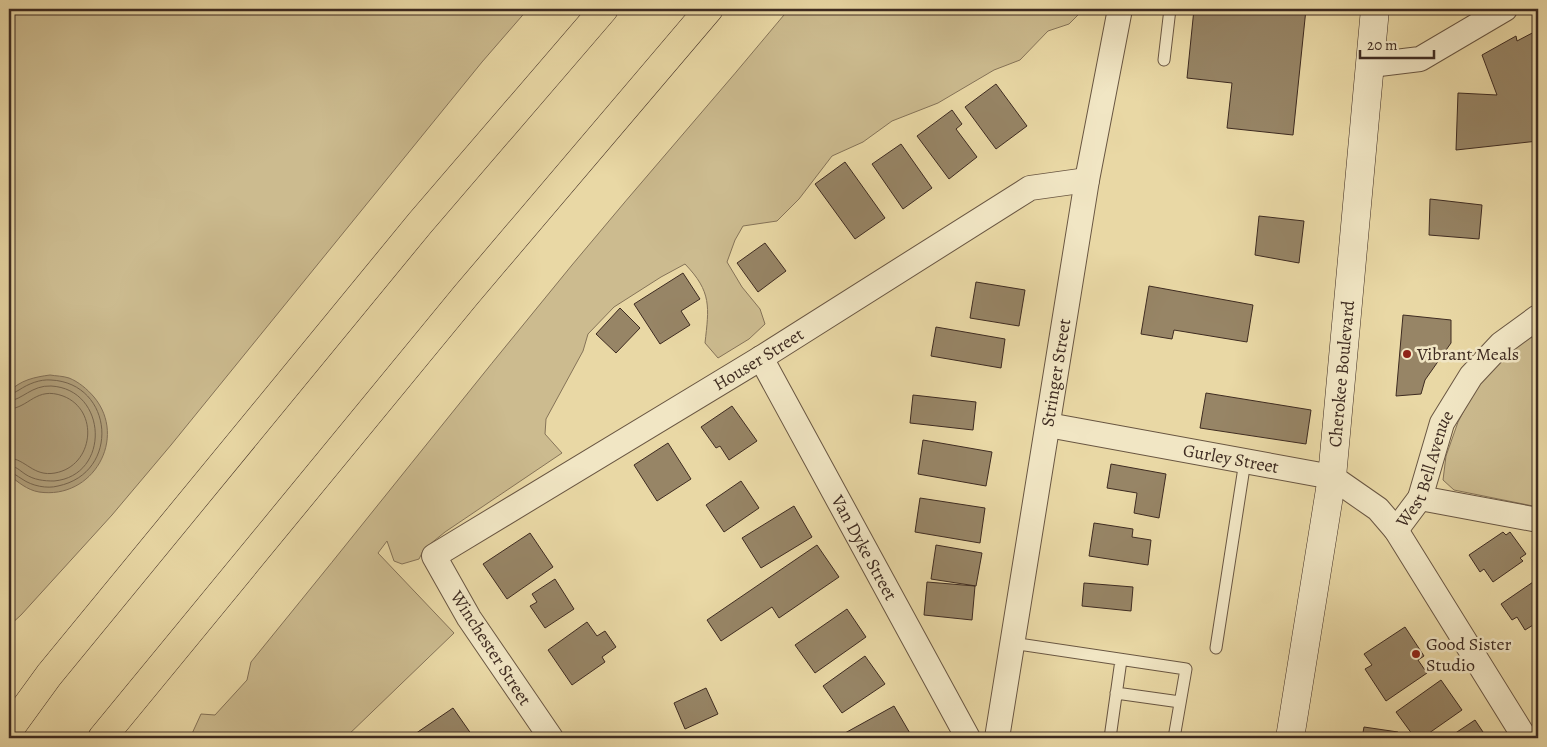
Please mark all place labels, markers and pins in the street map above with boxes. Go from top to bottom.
place label: Vibrant Meals [1416,342,1519,366]
marker: Vibrant Meals [1401,348,1413,360]
place label: Good Sister Studio [1426,632,1511,677]
marker: Good Sister Studio [1410,648,1422,660]

